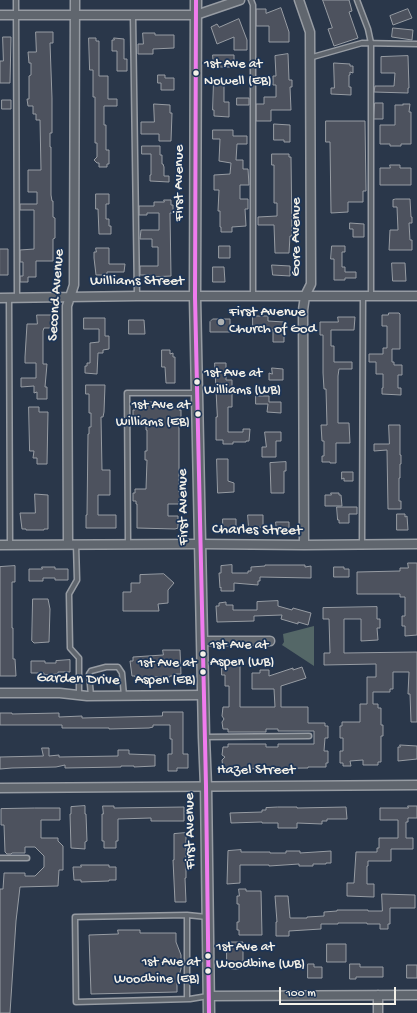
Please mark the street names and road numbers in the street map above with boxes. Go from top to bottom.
street label: First Avenue [171,145,189,221]
street label: Gore Avenue [288,198,306,276]
street label: Second Avenue [45,248,69,342]
street label: Williams Street [90,273,184,291]
street label: First Avenue [174,469,194,545]
street label: Charles Street [212,521,302,541]
street label: Garden Drive [36,670,120,690]
street label: Hazel Street [217,762,295,780]
street label: First Avenue [181,793,201,869]

